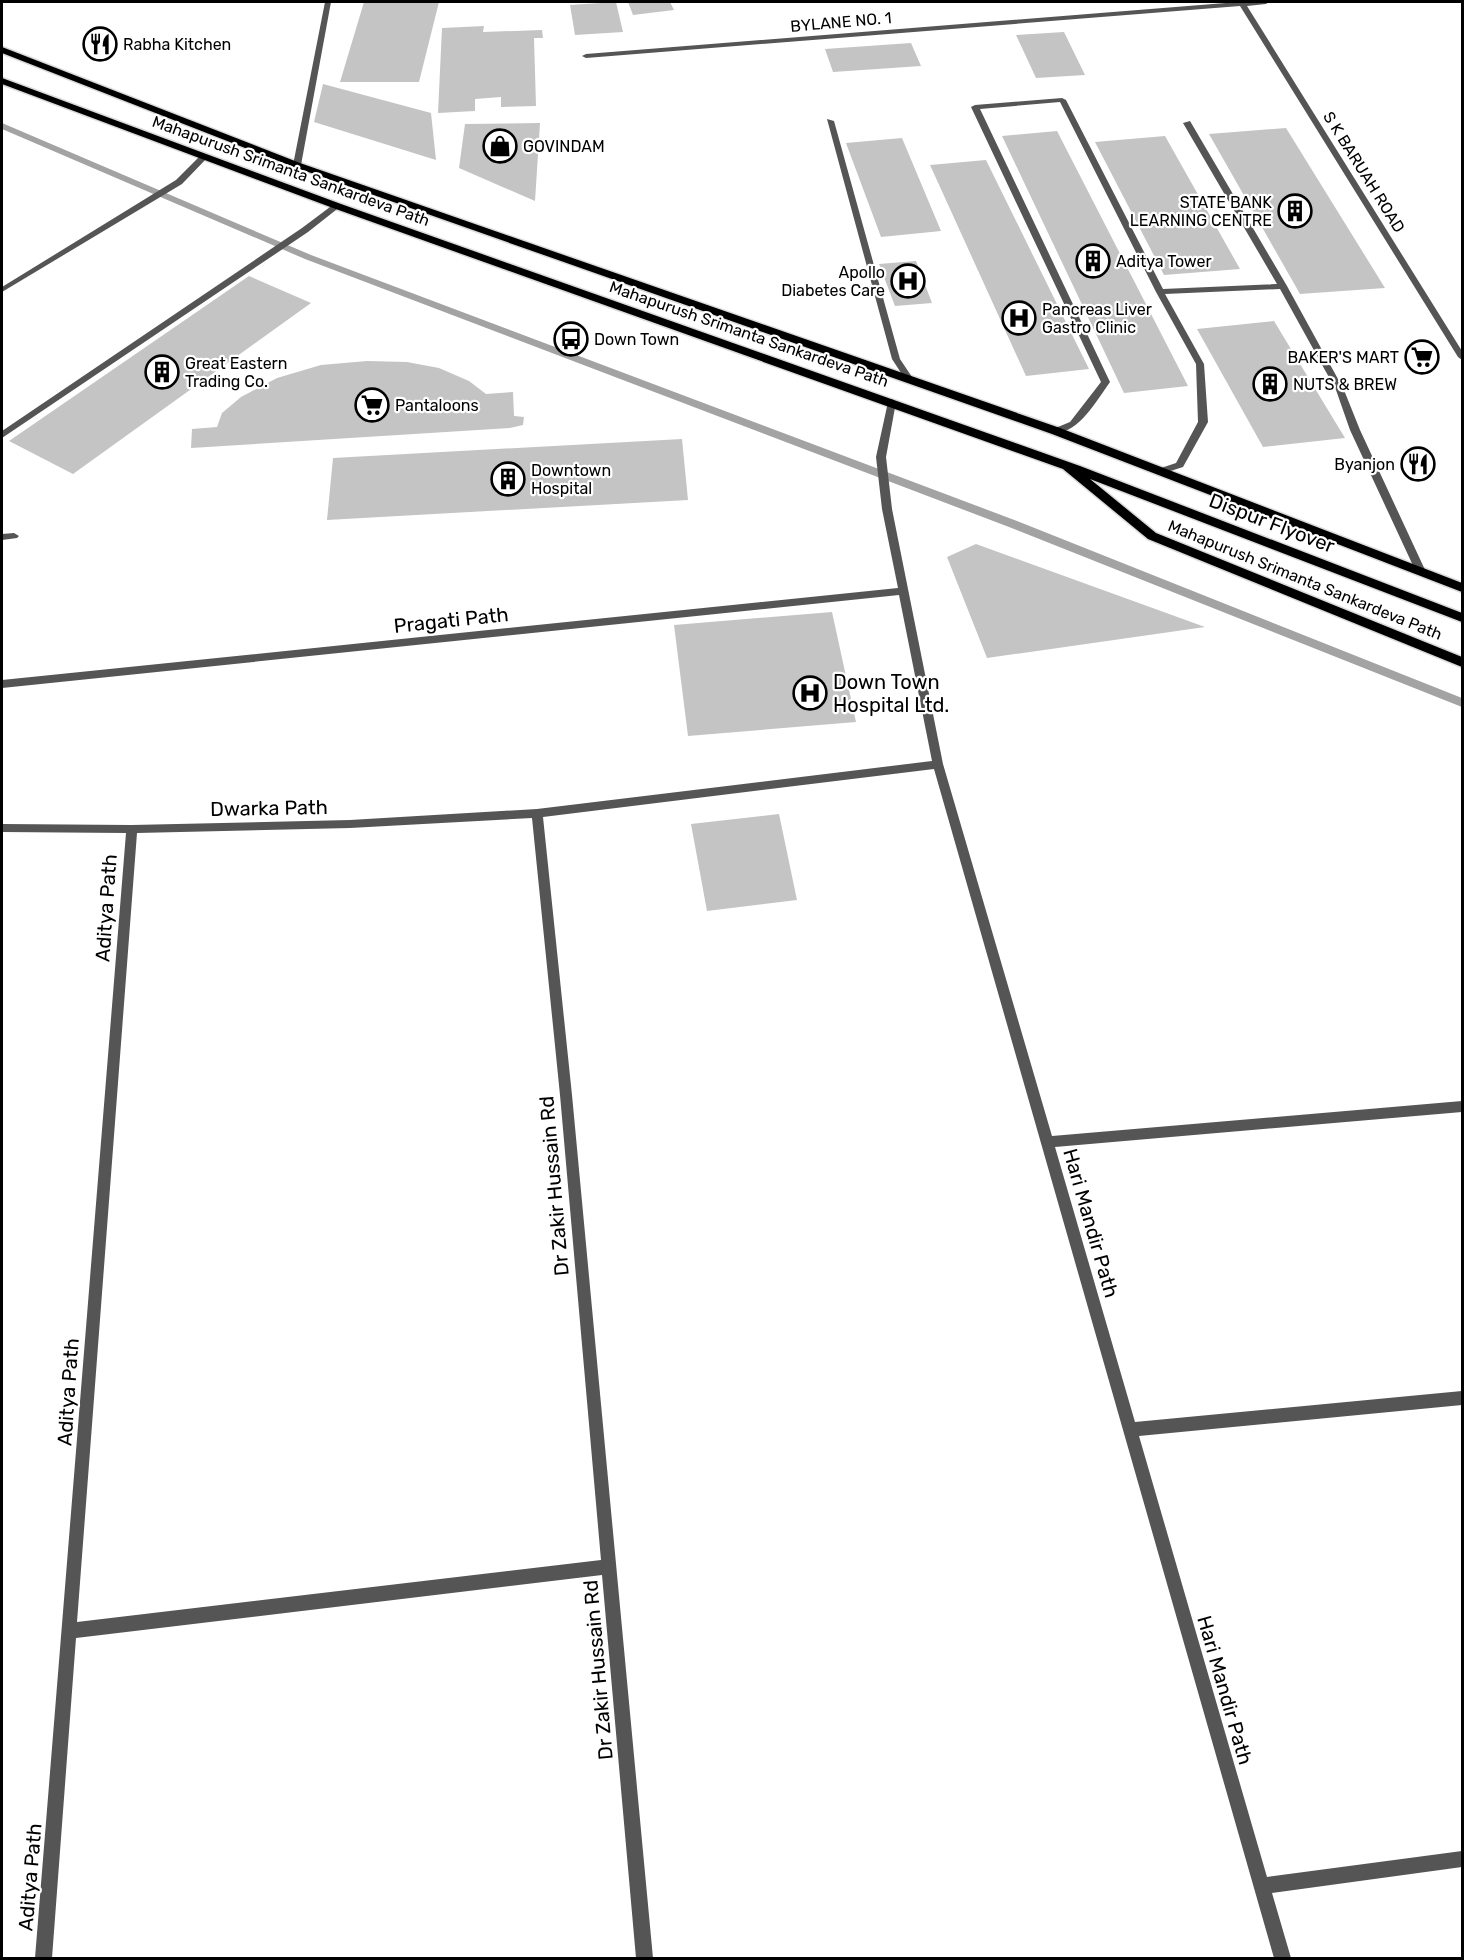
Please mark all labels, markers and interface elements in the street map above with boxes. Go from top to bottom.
street label: BYLANE NO. 1 [790,8,892,36]
restaurant icon: Rabha Kitchen [82,26,118,62]
place label: Rabha Kitchen [123,35,231,54]
street label: S K BARUAH ROAD [1319,108,1409,236]
street label: Mahapurush Srimanta Sankardeva Path [150,112,432,230]
shop icon: GOVINDAM [482,128,518,164]
place label: GOVINDAM [523,137,605,156]
place label: STATE BANK LEARNING CENTRE [1130,193,1272,230]
building icon: STATE BANK LEARNING CENTRE [1277,193,1313,229]
building icon: Aditya Tower [1075,243,1111,279]
place label: Aditya Tower [1116,252,1212,271]
place label: Apollo Diabetes Care [781,263,885,300]
hospital icon: Apollo Diabetes Care [890,263,926,299]
street label: Mahapurush Srimanta Sankardeva Path [607,277,891,391]
hospital icon: Pancreas Liver Gastro Clinic [1001,300,1037,336]
place label: Pancreas Liver Gastro Clinic [1042,300,1152,337]
bus stop icon: Down Town [553,321,589,357]
place label: Down Town [594,330,679,349]
supermarket icon: BAKER'S MART [1404,339,1440,375]
place label: BAKER'S MART [1288,348,1399,367]
building icon: Great Eastern Trading Co. [144,354,180,390]
place label: Great Eastern Trading Co. [185,354,287,391]
building icon: NUTS & BREW [1252,366,1288,402]
place label: NUTS & BREW [1293,375,1397,394]
supermarket icon: Pantaloons [354,387,390,423]
place label: Pantaloons [395,396,479,415]
restaurant icon: Byanjon [1400,446,1436,482]
place label: Byanjon [1334,455,1395,474]
building icon: Downtown Hospital [490,461,526,497]
place label: Downtown Hospital [531,461,611,498]
street label: Dispur Flyover [1206,488,1339,558]
street label: Mahapurush Srimanta Sankardeva Path [1165,516,1445,644]
street label: Pragati Path [392,602,510,638]
place label: Down Town Hospital Ltd. [833,670,949,717]
hospital icon: Down Town Hospital Ltd. [792,675,828,711]
street label: Dwarka Path [210,795,328,821]
street label: Aditya Path [90,853,122,963]
street label: Dr Zakir Hussain Rd [534,1095,574,1277]
street label: Hari Mandir Path [1058,1146,1124,1300]
street label: Aditya Path [52,1337,84,1447]
street label: Dr Zakir Hussain Rd [578,1579,618,1761]
street label: Hari Mandir Path [1192,1613,1258,1767]
street label: Aditya Path [13,1822,47,1932]

